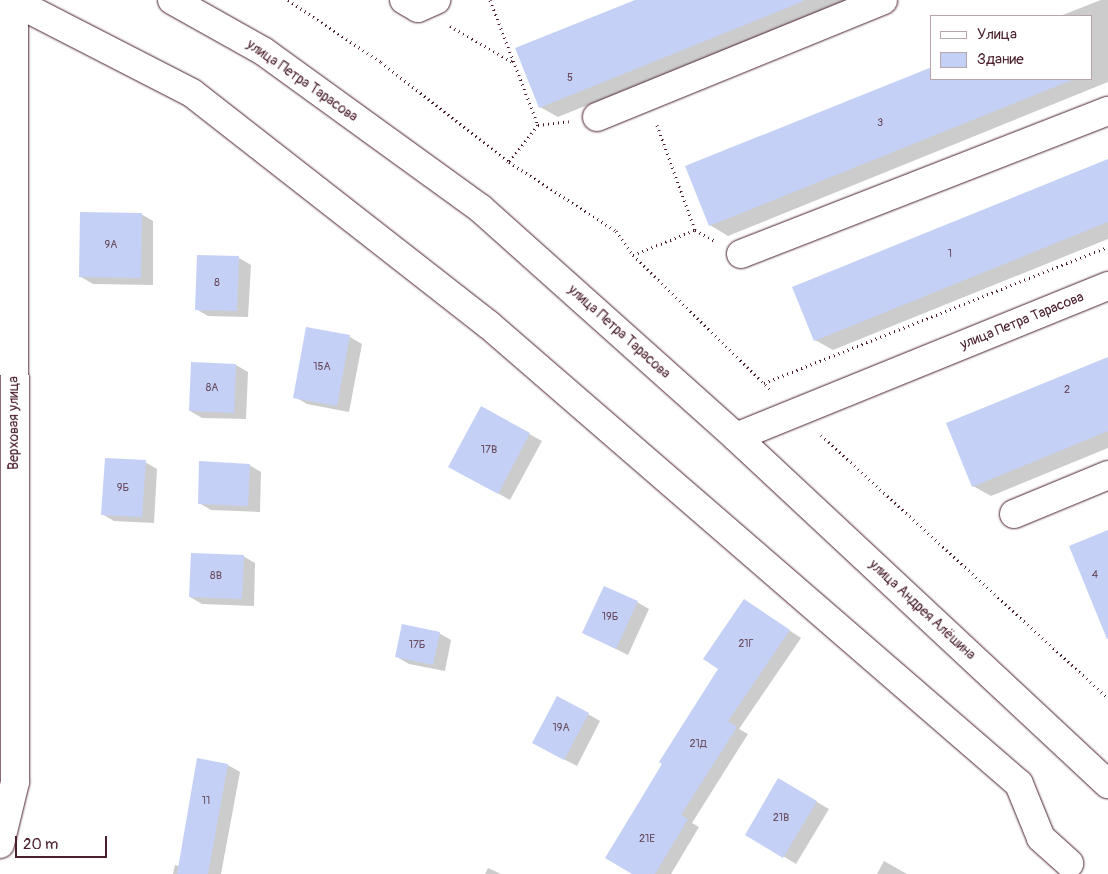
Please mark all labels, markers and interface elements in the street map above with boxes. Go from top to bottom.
legend [930,15,1093,80]
text: Улица [977,25,1017,44]
street label: улица Петра Тарасова [243,36,361,126]
text: Здание [977,50,1024,69]
house number: 5 [567,71,573,85]
house number: 3 [877,116,883,130]
house number: 9А [105,238,117,252]
house number: 1 [948,247,952,261]
house number: 8 [214,276,220,290]
street label: улица Петра Тарасова [564,282,674,382]
street label: улица Петра Тарасова [958,289,1086,353]
house number: 15А [313,360,331,374]
street label: Верховая улица [6,376,22,470]
house number: 8А [206,381,218,395]
house number: 2 [1064,383,1070,397]
house number: 17В [481,443,497,457]
house number: 9Б [117,481,129,495]
street label: улица Андрея Алёшина [865,556,979,664]
house number: 4 [1092,568,1098,582]
house number: 8В [210,569,222,583]
house number: 19Б [602,610,618,624]
house number: 21Г [738,637,754,651]
house number: 17Б [409,638,425,652]
house number: 19А [552,721,570,735]
house number: 21Д [689,737,707,751]
house number: 11 [202,794,210,808]
house number: 21В [773,811,789,825]
scale bar [18,826,110,858]
house number: 21Е [639,832,655,846]
text: 20 m [23,835,58,854]

